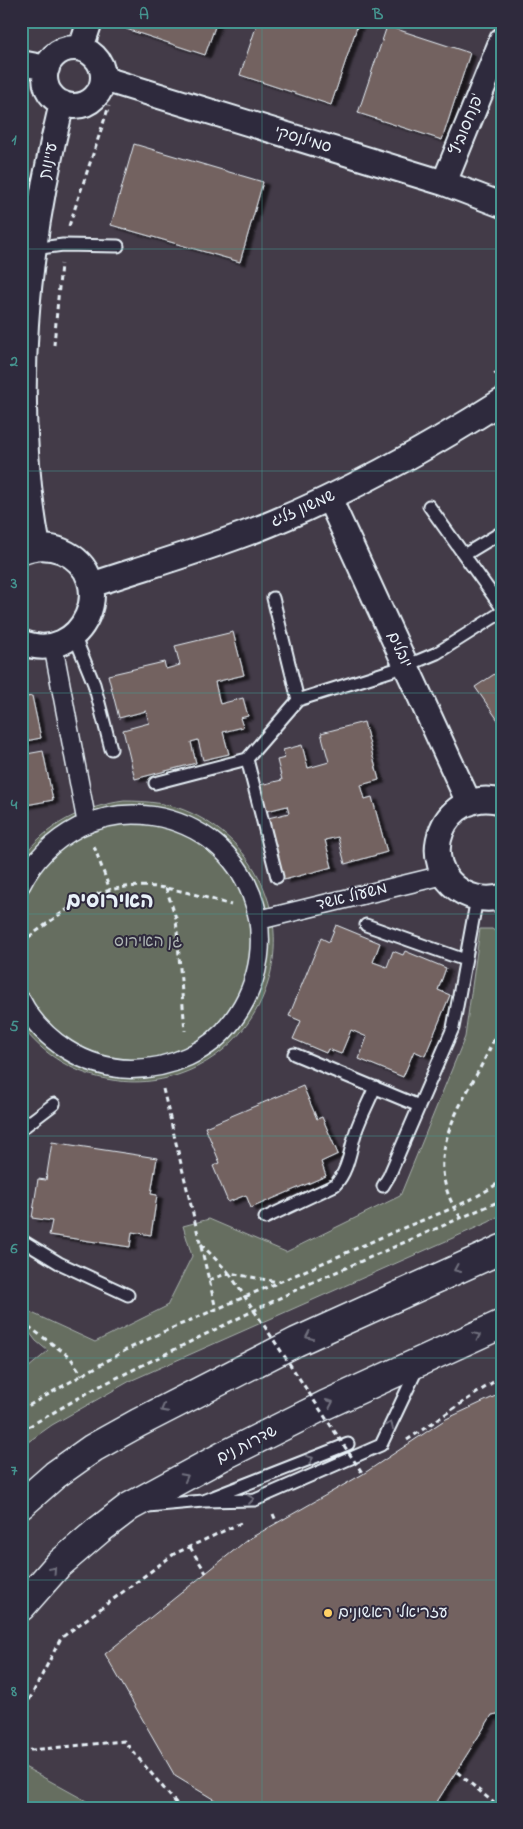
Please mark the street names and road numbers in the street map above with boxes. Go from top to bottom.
street label: פנחסוביץ' [444,91,490,159]
street label: סמילנסקי [272,120,334,160]
street label: עיינות [33,140,65,182]
street label: שמשון זליג [267,484,339,534]
street label: יובלים [380,628,418,672]
street label: משעול אשד [314,877,390,917]
street label: שדרות נים [212,1419,282,1471]

